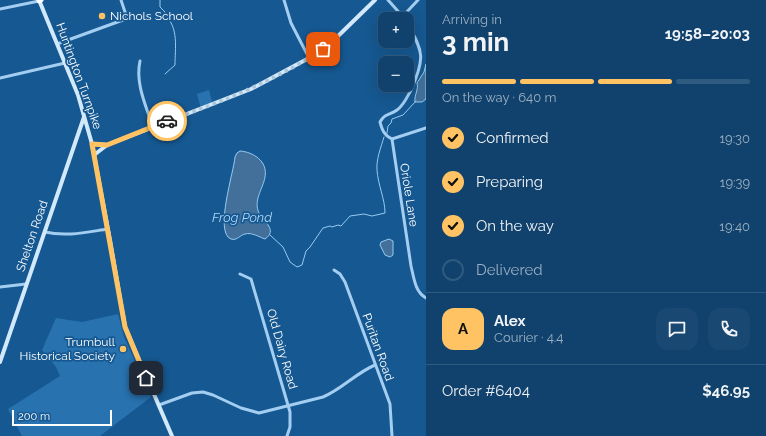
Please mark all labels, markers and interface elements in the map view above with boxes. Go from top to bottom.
place label: Nichols School [110,9,194,23]
marker: Nichols School [97,11,107,21]
map controls [378,12,414,92]
button: + [378,12,414,48]
text: Arriving in [442,12,502,27]
street label: Huntington Turnpike [53,21,105,131]
text: 19:58–20:03 [665,25,750,43]
text: 3 min [442,27,509,57]
pin [306,32,340,66]
icon: bag [312,38,334,60]
button: − [378,56,414,92]
text: On the way · 640 m [442,90,556,105]
courier [147,101,187,141]
icon: car [156,110,178,132]
icon: check [442,127,464,149]
text: Confirmed [476,129,549,147]
text: 19:30 [719,131,750,146]
street label: Oriole Lane [397,162,421,228]
icon: check [442,171,464,193]
text: Preparing [476,173,543,191]
text: 19:39 [720,175,750,190]
street label: Shelton Road [13,199,51,273]
water label: Frog Pond [212,210,272,225]
icon: check [442,215,464,237]
text: On the way [476,217,554,235]
text: 19:40 [719,219,750,234]
text: Delivered [476,261,543,279]
street label: Old Dairy Road [264,307,300,391]
button: chat [656,308,698,350]
button: phone [708,308,750,350]
street label: Puritan Road [359,311,397,383]
text: Alex [494,312,525,330]
text: A [458,320,468,338]
text: Courier · 4.4 [494,330,563,345]
place label: Trumbull Historical Society [20,335,116,363]
marker: Trumbull Historical Society [118,344,128,354]
pin [129,361,163,395]
icon: home [135,367,157,389]
text: Order #6404 [442,382,530,400]
text: $46.95 [702,382,750,400]
scale bar [12,408,112,427]
text: 200 m [18,410,50,423]

